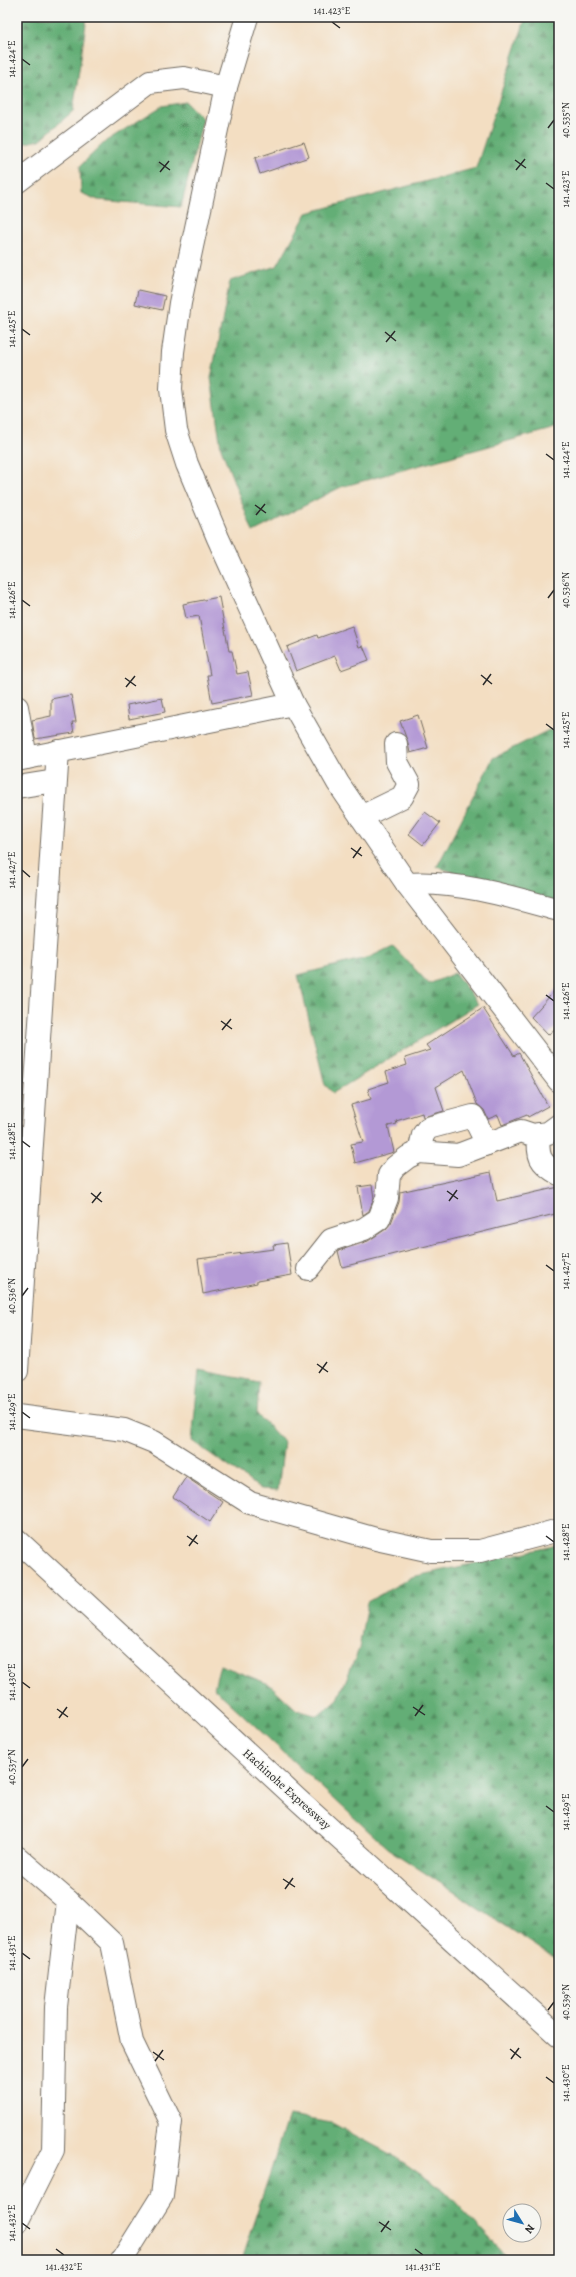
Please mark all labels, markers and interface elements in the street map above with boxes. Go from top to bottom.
text: 141.423°E [314,4,350,17]
text: 141.424°E [5,40,18,78]
text: 40.535°N [559,102,572,138]
text: 141.423°E [559,171,572,207]
text: 141.425°E [5,310,18,347]
text: 141.424°E [559,441,572,479]
text: 40.536°N [559,572,572,608]
text: 141.426°E [5,581,18,619]
text: 141.425°E [559,711,572,748]
text: 141.427°E [5,852,18,888]
text: 141.426°E [559,982,572,1020]
text: 141.428°E [5,1122,18,1160]
text: 141.427°E [559,1253,572,1289]
text: 40.536°N [5,1278,18,1314]
text: 141.429°E [5,1393,18,1431]
text: 141.428°E [559,1523,572,1561]
text: 141.430°E [5,1663,18,1701]
street label: Hachinohe Expressway [239,1745,335,1833]
text: 40.537°N [5,1749,18,1785]
text: 141.429°E [559,1793,572,1831]
text: 141.431°E [5,1935,18,1971]
text: 40.539°N [559,1984,572,2020]
text: 141.430°E [559,2064,572,2102]
north arrow [502,2203,542,2243]
text: 141.432°E [5,2205,18,2241]
text: N [521,2221,538,2236]
text: 141.432°E [46,2260,82,2273]
text: 141.431°E [405,2260,441,2273]

